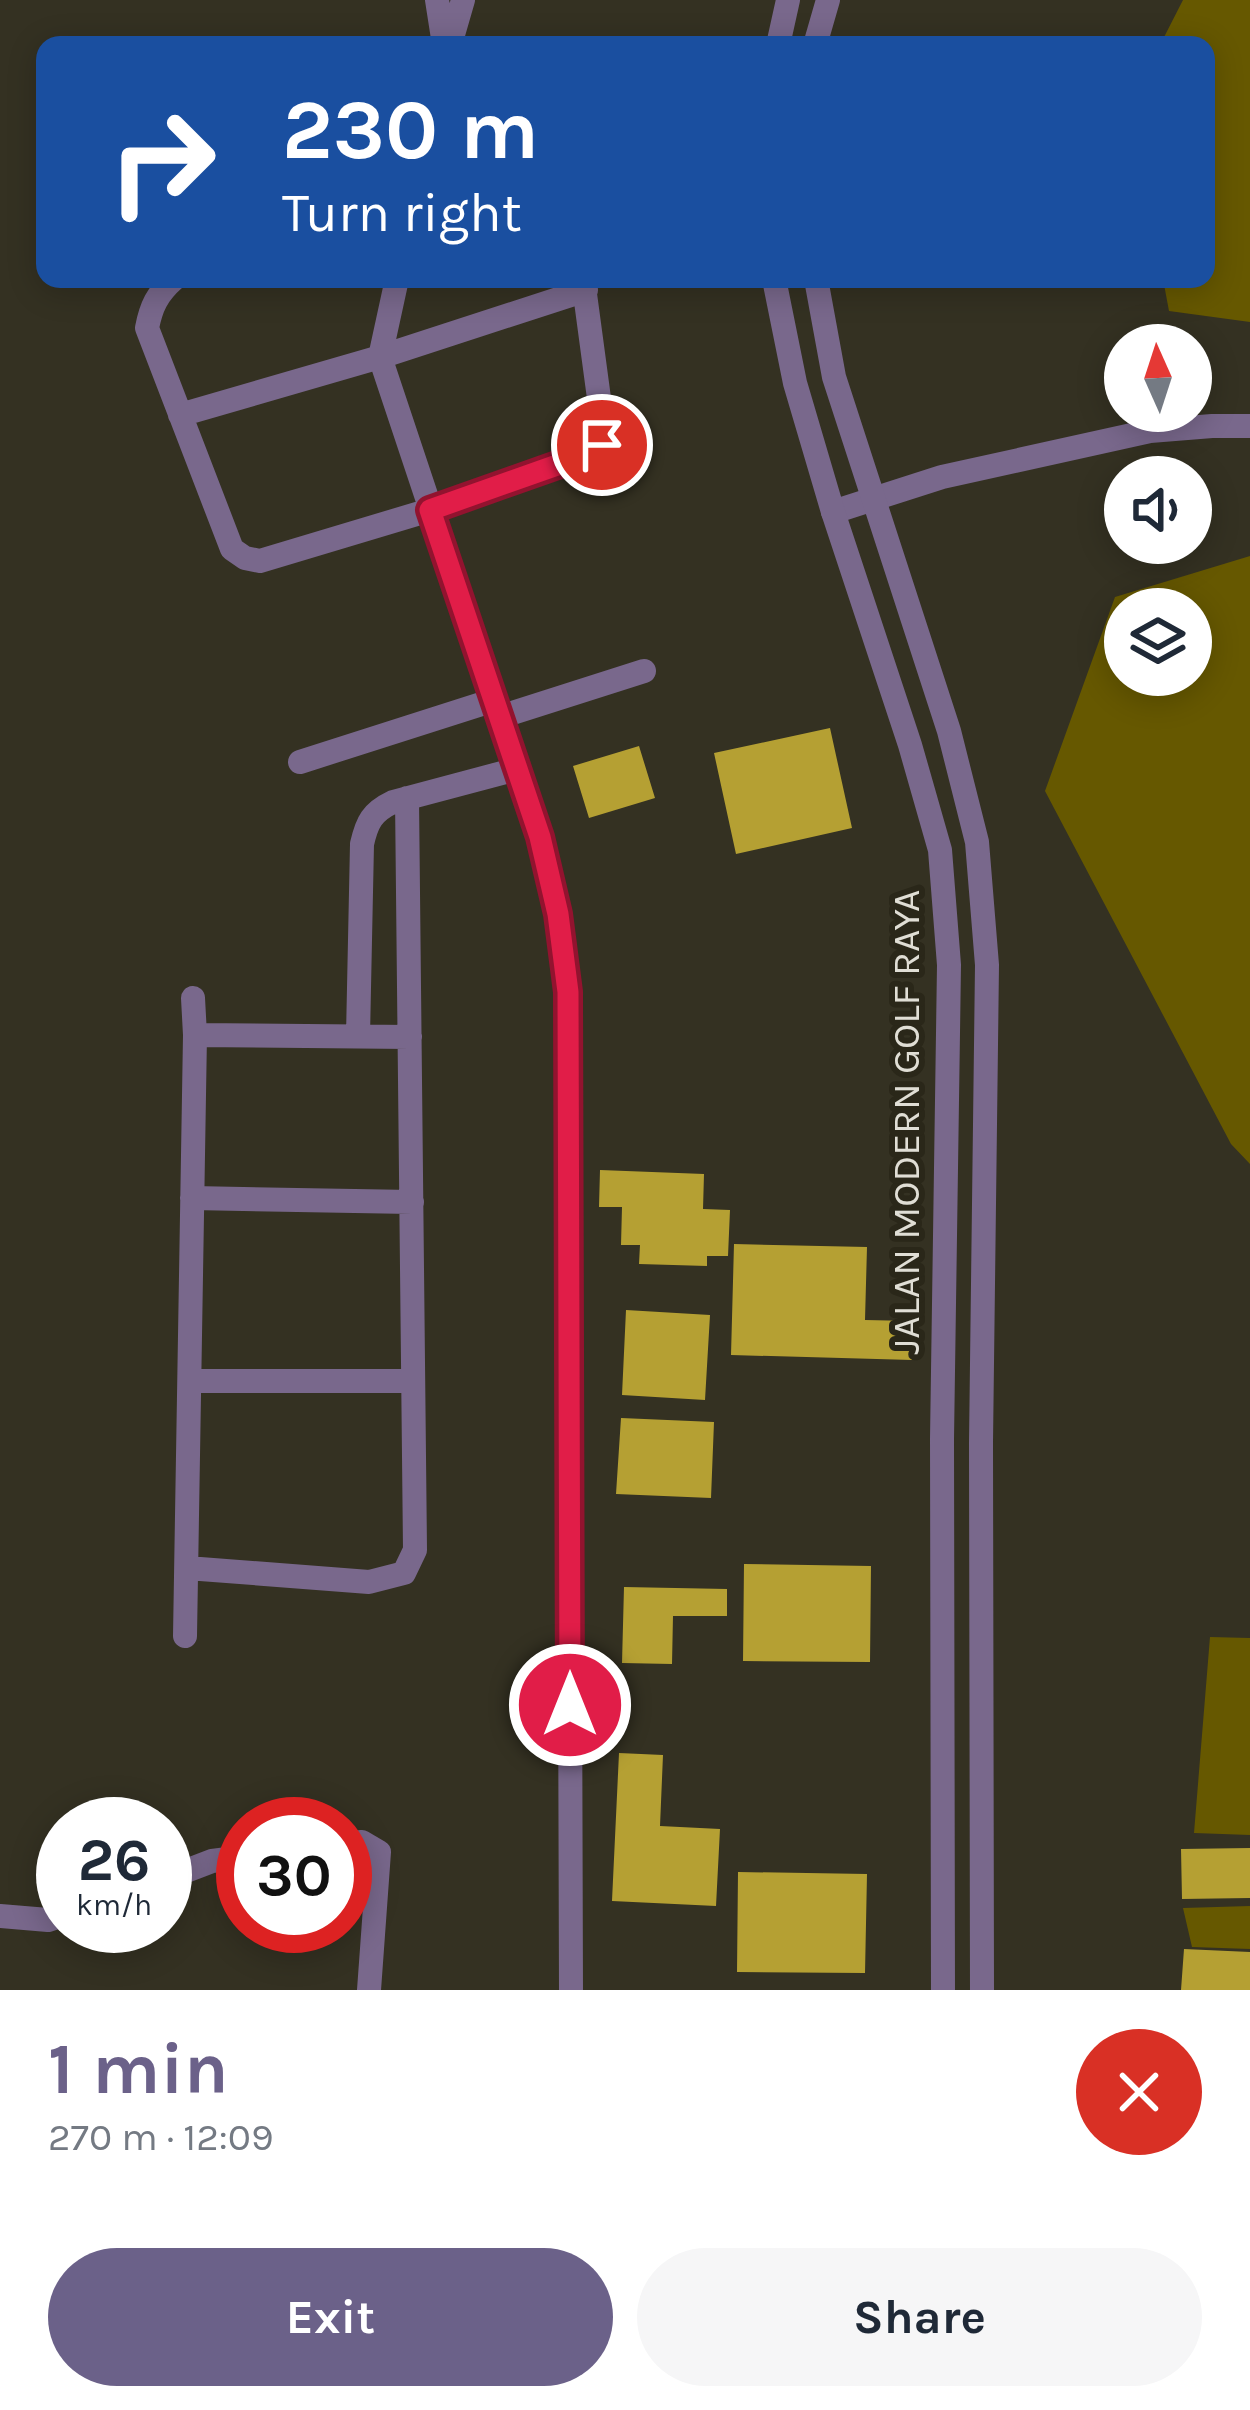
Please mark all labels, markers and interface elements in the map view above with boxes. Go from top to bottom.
text: 230 m [282,81,539,179]
icon: right [84,84,240,240]
text: Turn right [282,181,522,245]
north arrow [1104,324,1212,432]
map controls [1104,324,1212,696]
pin [551,394,653,496]
icon: arrive [569,412,635,478]
button: sound [1104,456,1212,564]
button: layers [1104,588,1212,696]
street label: JALAN MODERN GOLF RAYA [883,889,929,1355]
position arrow [507,1642,633,1768]
speed limit sign: 30 [216,1797,372,1953]
text: 26 [78,1825,150,1895]
text: km/h [76,1887,152,1923]
text: 1 min [48,2027,229,2111]
button: close [1076,2029,1202,2155]
text: 270 m · 12:09 [48,2114,274,2160]
button: Exit [48,2248,613,2386]
button: Share [637,2248,1202,2386]

